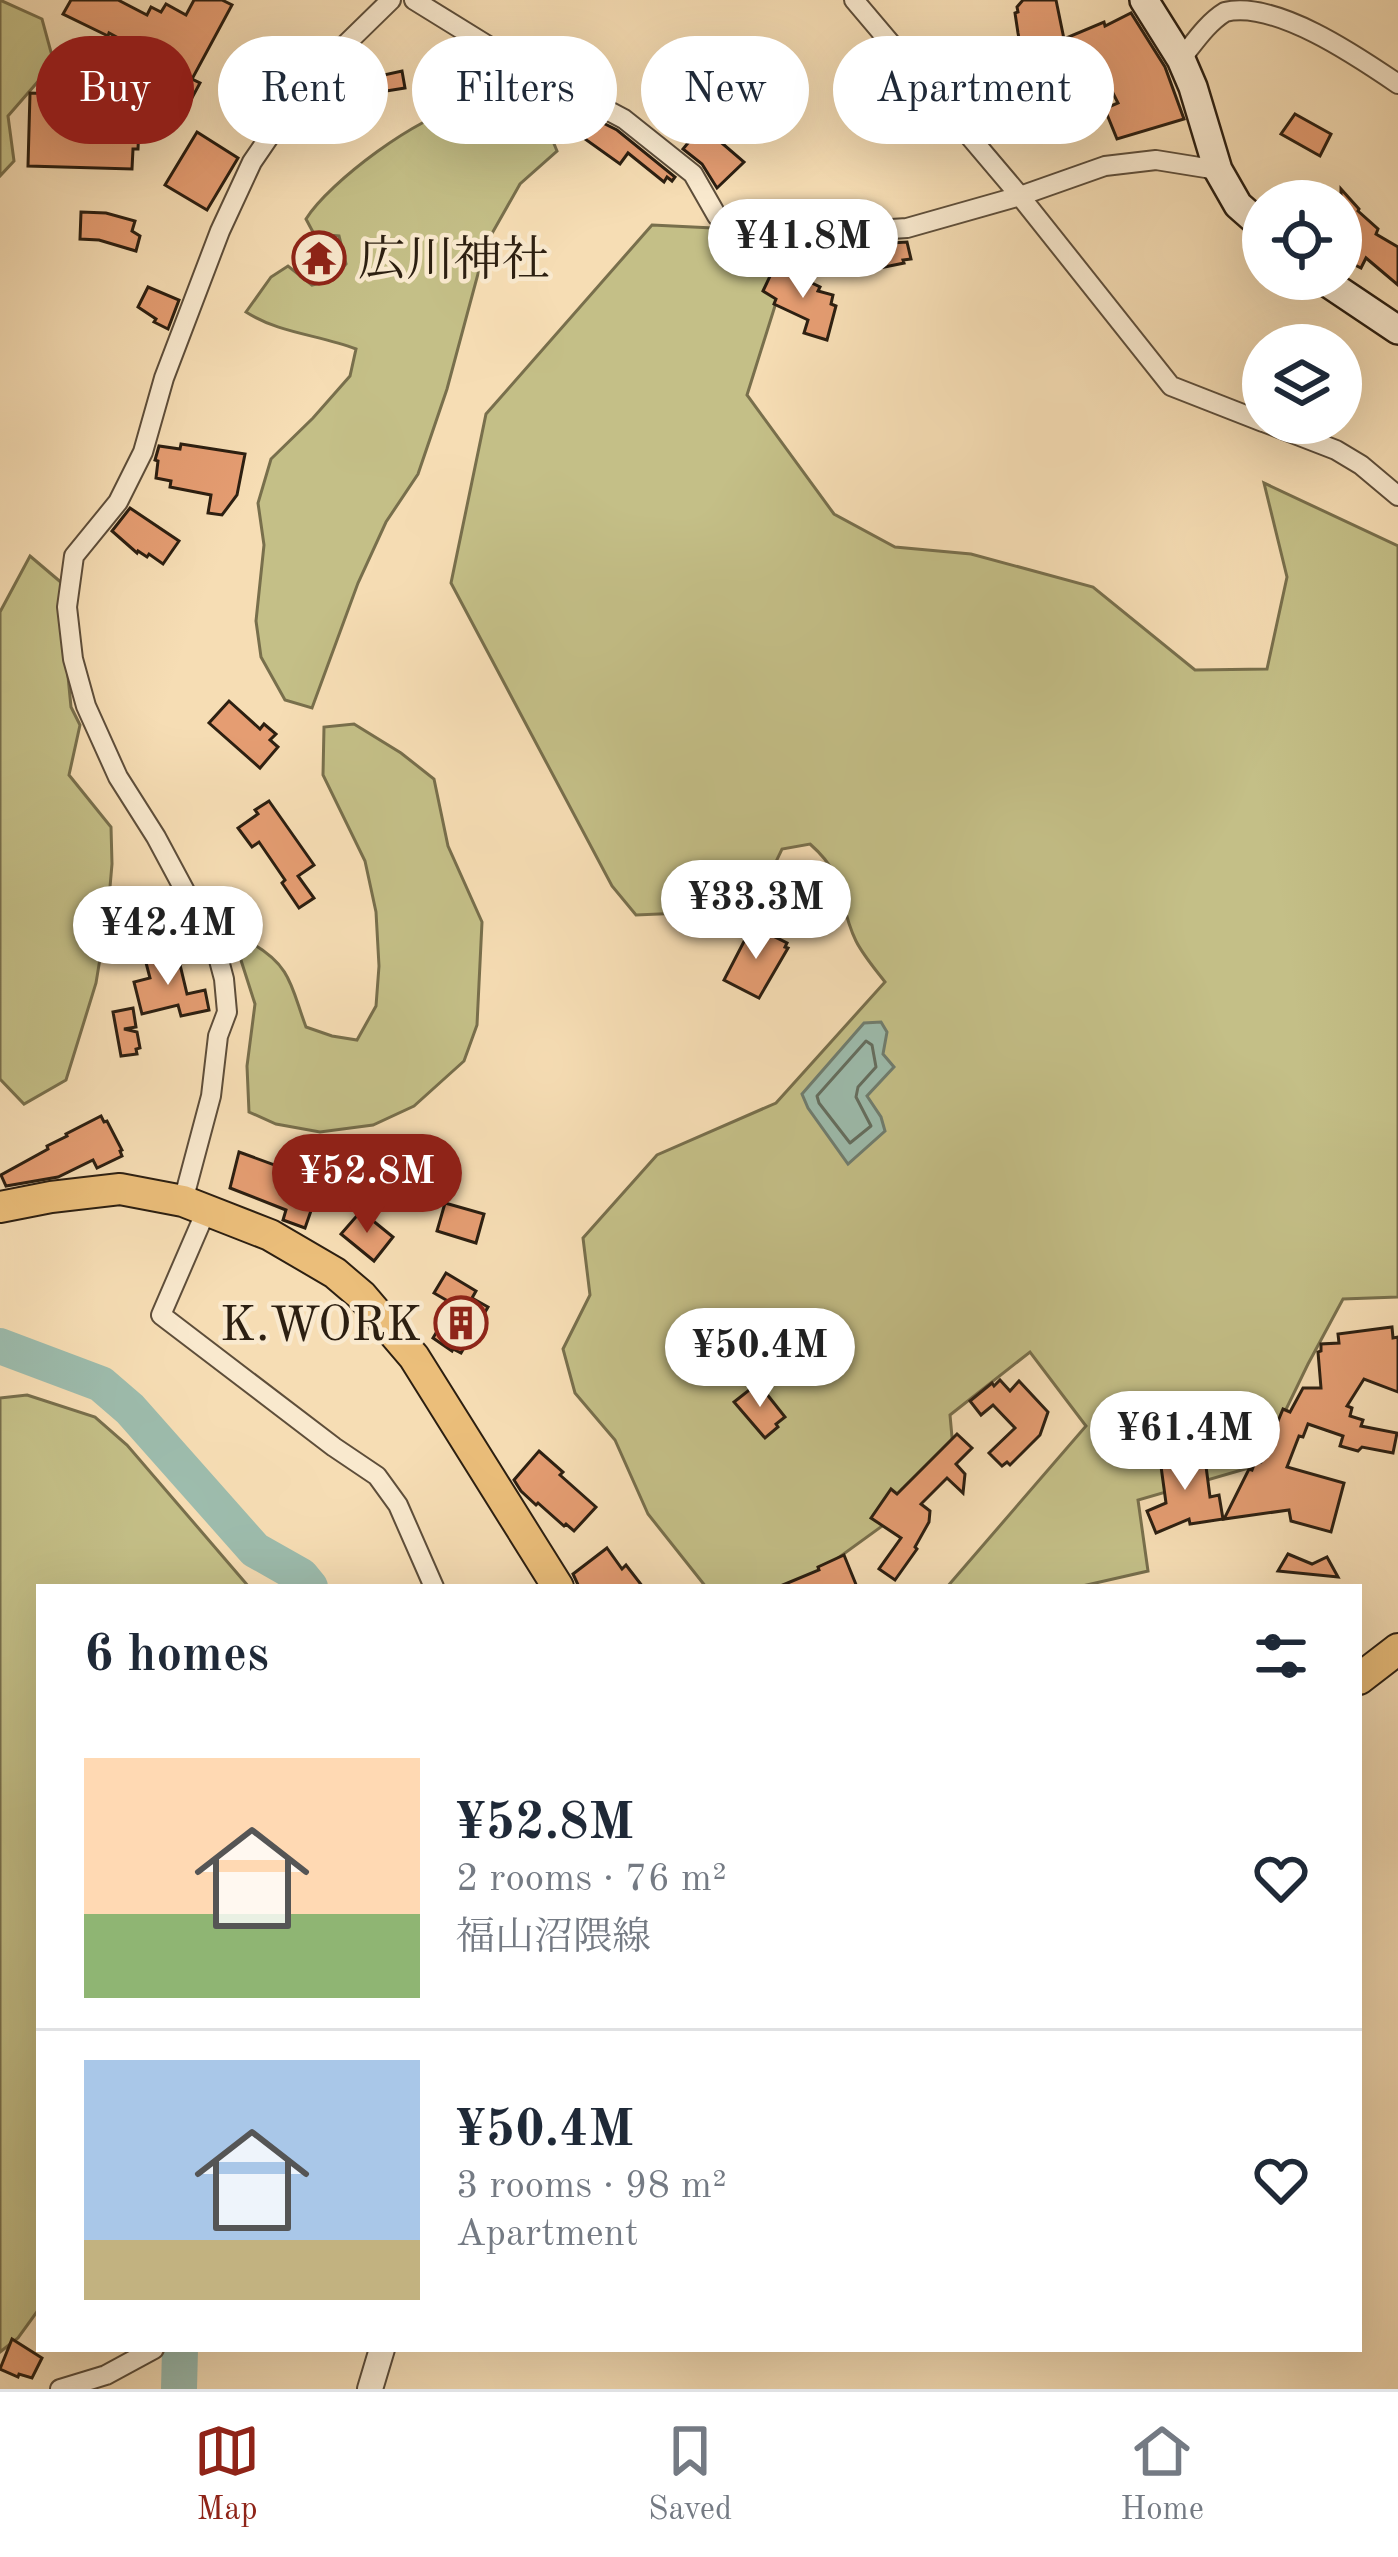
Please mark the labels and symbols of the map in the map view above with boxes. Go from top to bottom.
pin: ¥41.8M [705,199,901,301]
temple icon: 広川神社 [291,230,347,286]
place label: 広川神社 [358,234,550,286]
pin: ¥33.3M [658,860,854,962]
pin: ¥42.4M [70,886,266,988]
pin: ¥52.8M [269,1134,465,1236]
building icon: K.WORK [433,1295,489,1351]
place label: K.WORK [220,1303,422,1351]
pin: ¥50.4M [662,1308,858,1410]
pin: ¥61.4M [1087,1391,1283,1493]

